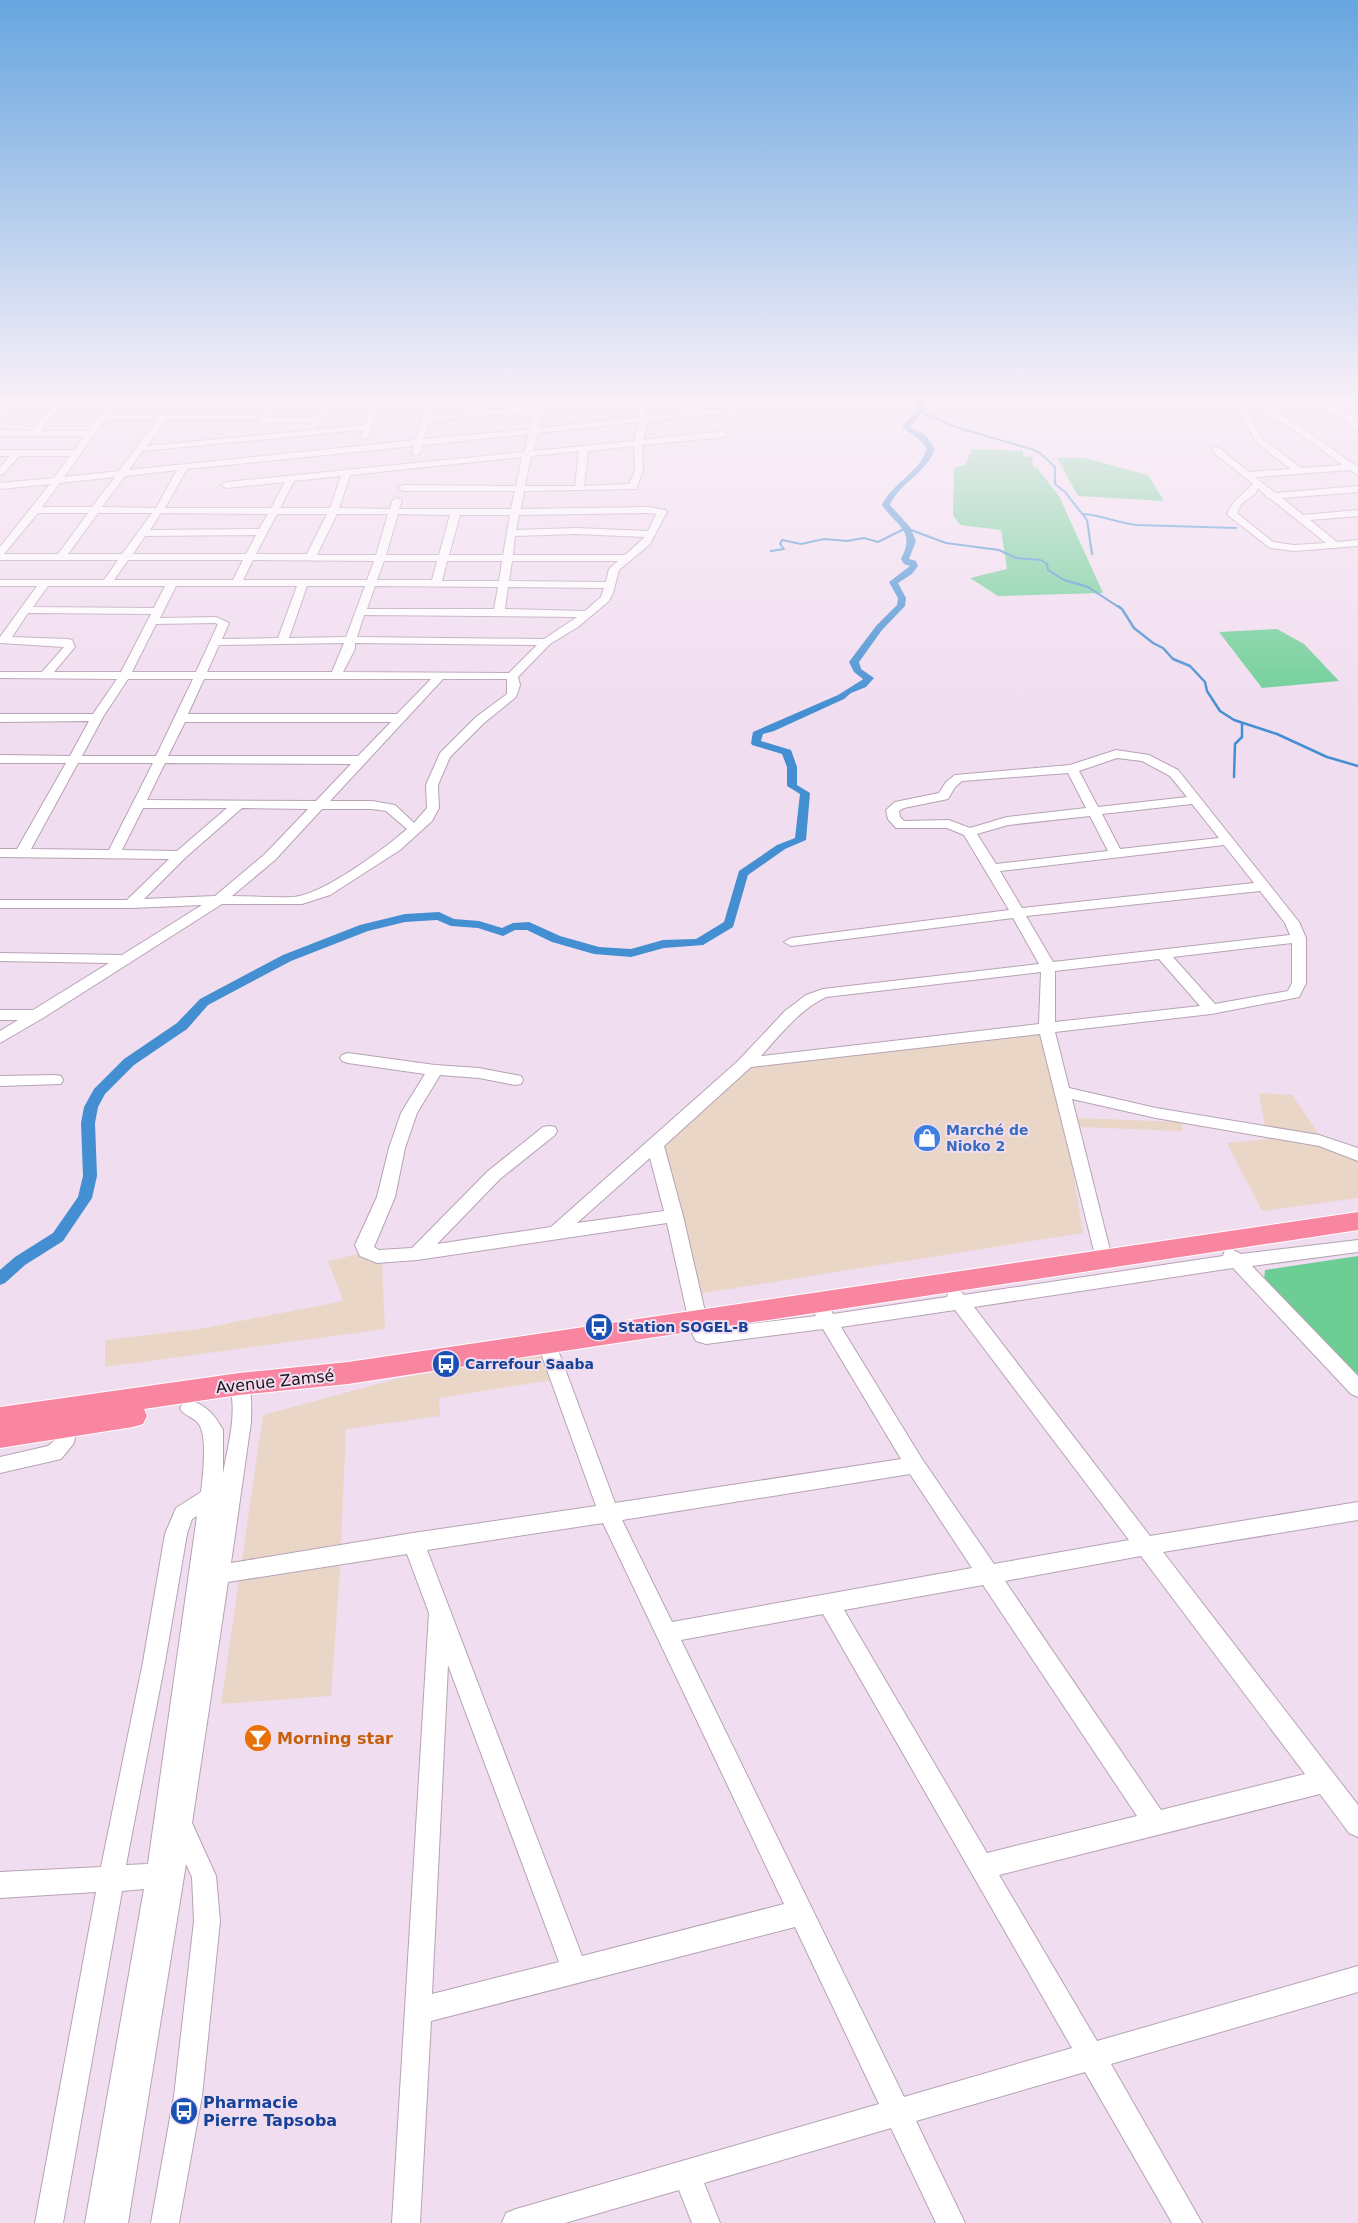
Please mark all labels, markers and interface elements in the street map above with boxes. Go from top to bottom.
place label: Marché de Nioko 2 [946,1122,1028,1154]
shop icon: Marché de Nioko 2 [912,1123,942,1153]
bus stop icon: Station SOGEL-B [584,1312,614,1342]
place label: Station SOGEL-B [618,1319,749,1335]
bus stop icon: Carrefour Saaba [431,1349,461,1379]
place label: Carrefour Saaba [465,1356,594,1372]
street label: Avenue Zamsé [215,1366,335,1397]
bar icon: Morning star [243,1723,273,1753]
place label: Morning star [277,1729,393,1748]
place label: Pharmacie Pierre Tapsoba [203,2093,337,2130]
bus stop icon: Pharmacie Pierre Tapsoba [169,2096,199,2126]

